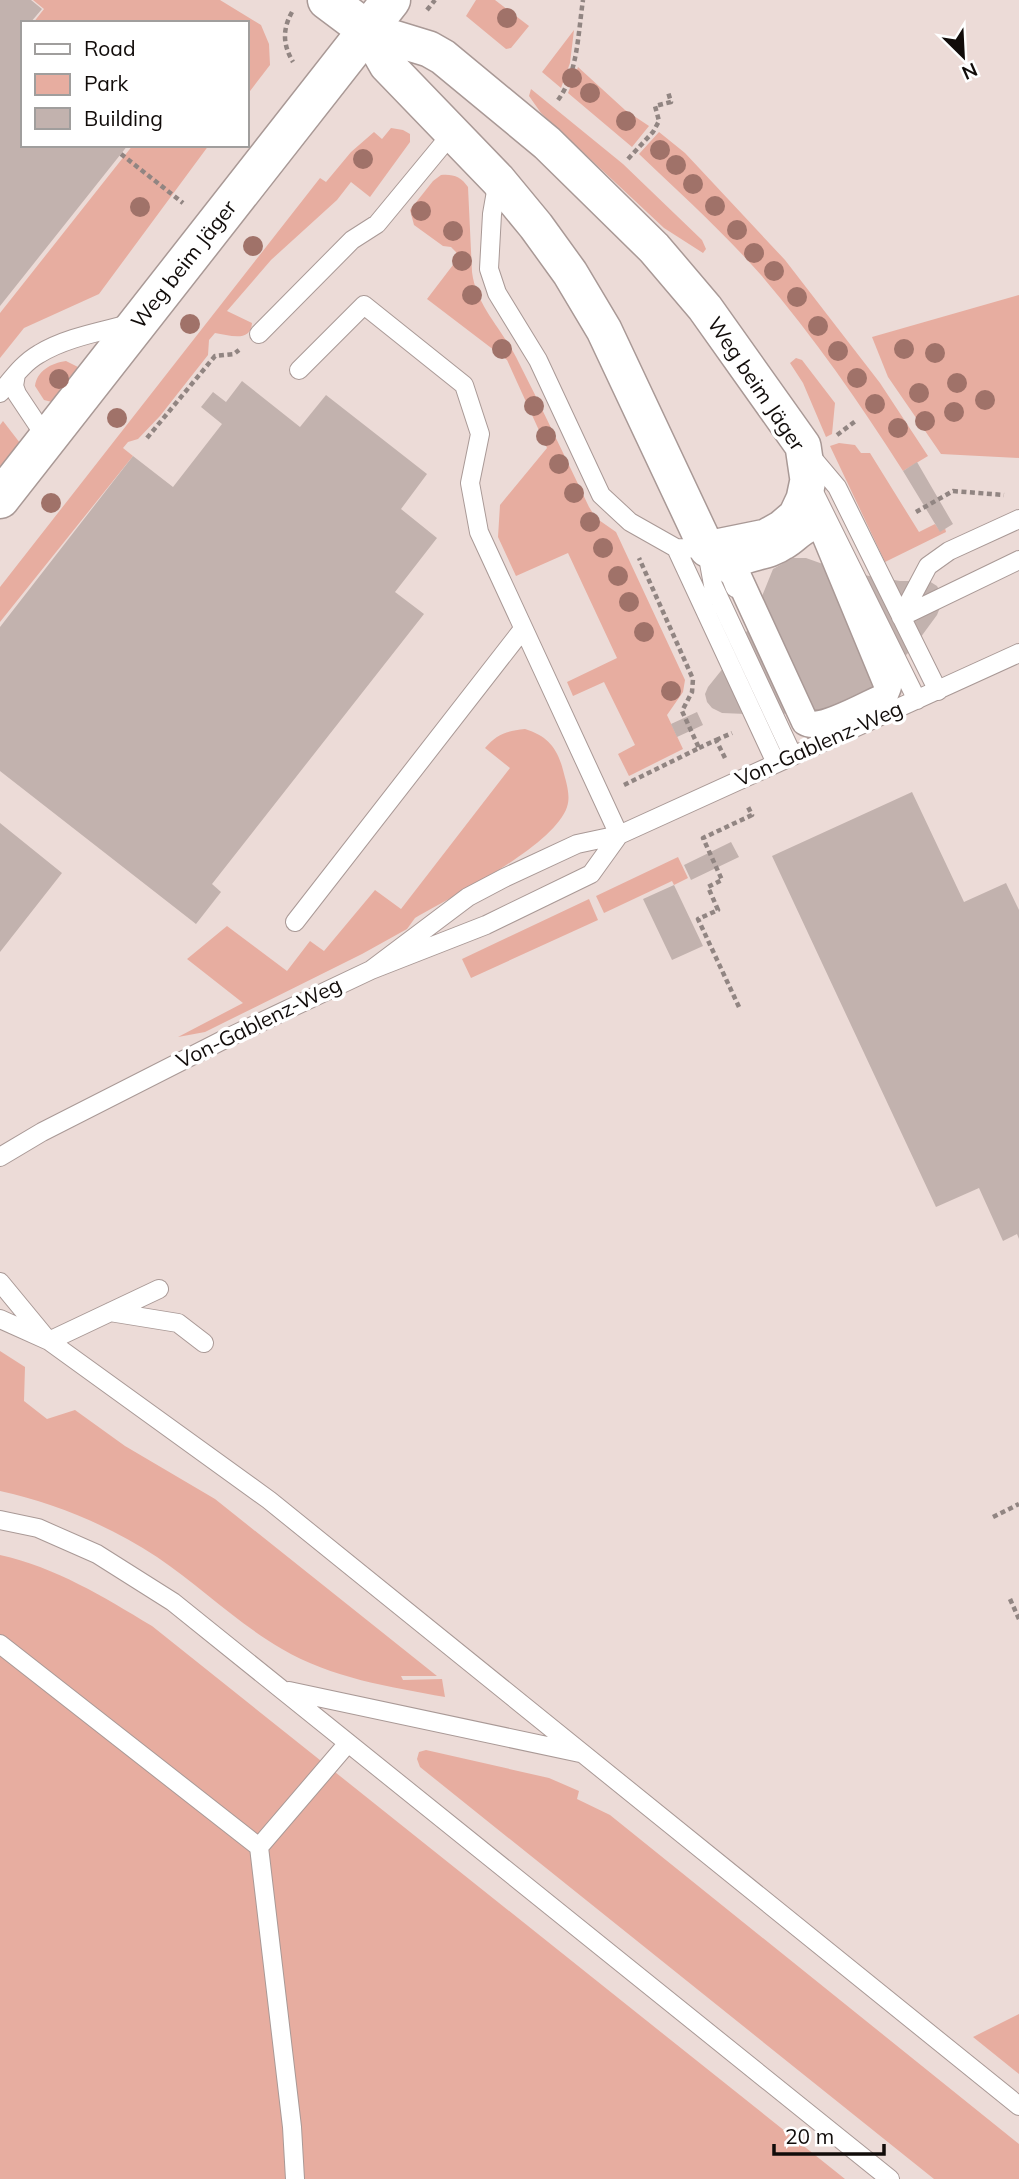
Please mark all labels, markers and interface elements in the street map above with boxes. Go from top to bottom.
legend [21,21,248,147]
north arrow [928,21,998,91]
text: Road [84,35,135,61]
text: N [958,58,981,85]
text: Park [84,70,128,96]
text: Building [84,105,163,131]
street label: Weg beim Jäger [125,194,242,333]
street label: Weg beim Jäger [702,312,811,456]
street label: Von-Gablenz-Weg [731,695,906,792]
street label: Von-Gablenz-Weg [172,971,345,1073]
scale bar [774,2112,884,2156]
text: 20 m [785,2123,834,2149]

